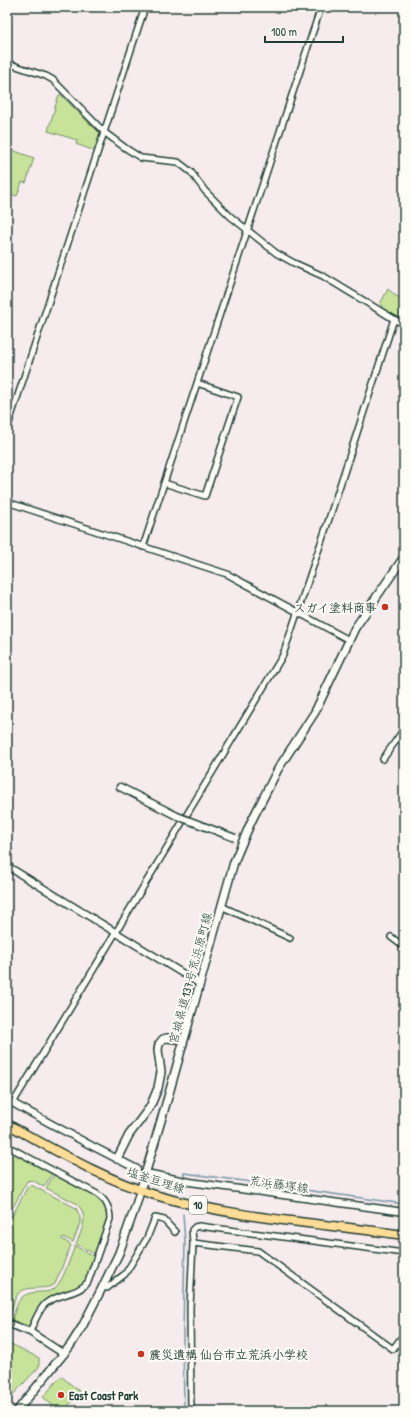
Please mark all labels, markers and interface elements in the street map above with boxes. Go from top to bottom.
scale bar [265,18,343,44]
text: 100 m [271,23,297,40]
place label: スガイ塗料商事 [293,599,377,616]
marker: スガイ塗料商事 [380,602,390,612]
street label: 宮城県道137号荒浜原町線 [164,910,216,1046]
street label: 塩釜亘理線 [125,1163,187,1197]
street label: 荒浜藤塚線 [248,1171,310,1197]
road number: 10 [189,1196,207,1214]
place label: 震災遺構 仙台市立荒浜小学校 [149,1346,308,1363]
marker: 震災遺構 仙台市立荒浜小学校 [136,1349,146,1359]
place label: East Coast Park [69,1387,138,1404]
marker: East Coast Park [56,1390,66,1400]

